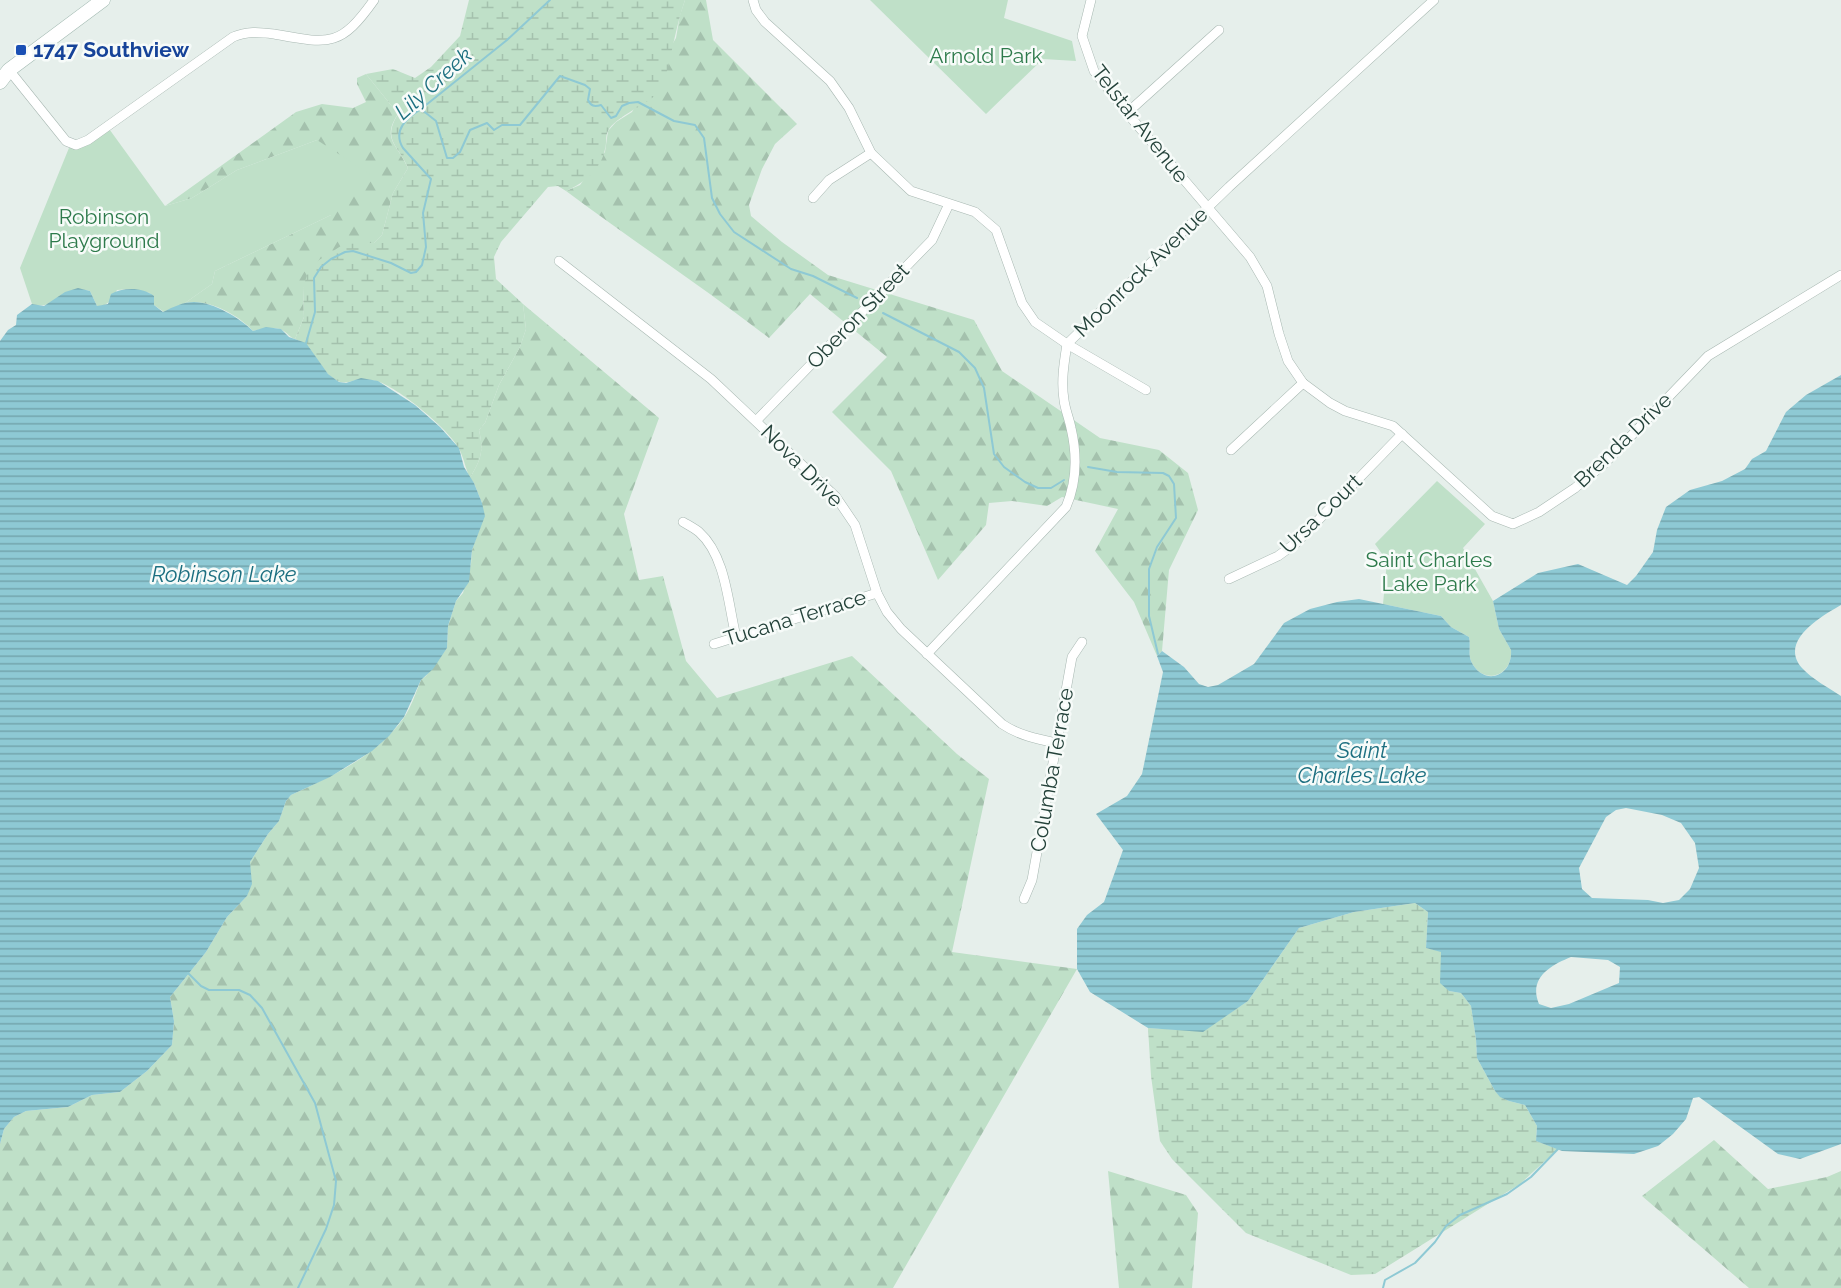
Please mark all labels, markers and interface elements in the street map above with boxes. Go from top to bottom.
place label: 1747 Southview [33,37,189,62]
water label: Lily Creek [389,41,477,124]
marker: 1747 Southview [14,43,28,57]
park label: Arnold Park [929,43,1043,68]
street label: Telstar Avenue [1087,60,1194,187]
street label: Moonrock Avenue [1069,201,1213,342]
park label: Robinson Playground [48,204,160,253]
street label: Oberon Street [801,258,914,373]
street label: Brenda Drive [1569,387,1676,492]
street label: Nova Drive [756,419,849,512]
street label: Ursa Court [1275,469,1367,559]
park label: Saint Charles Lake Park [1366,547,1492,596]
water label: Robinson Lake [151,561,297,587]
street label: Tucana Terrace [721,584,869,651]
street label: Columba Terrace [1025,686,1078,854]
water label: Saint Charles Lake [1297,737,1427,788]

